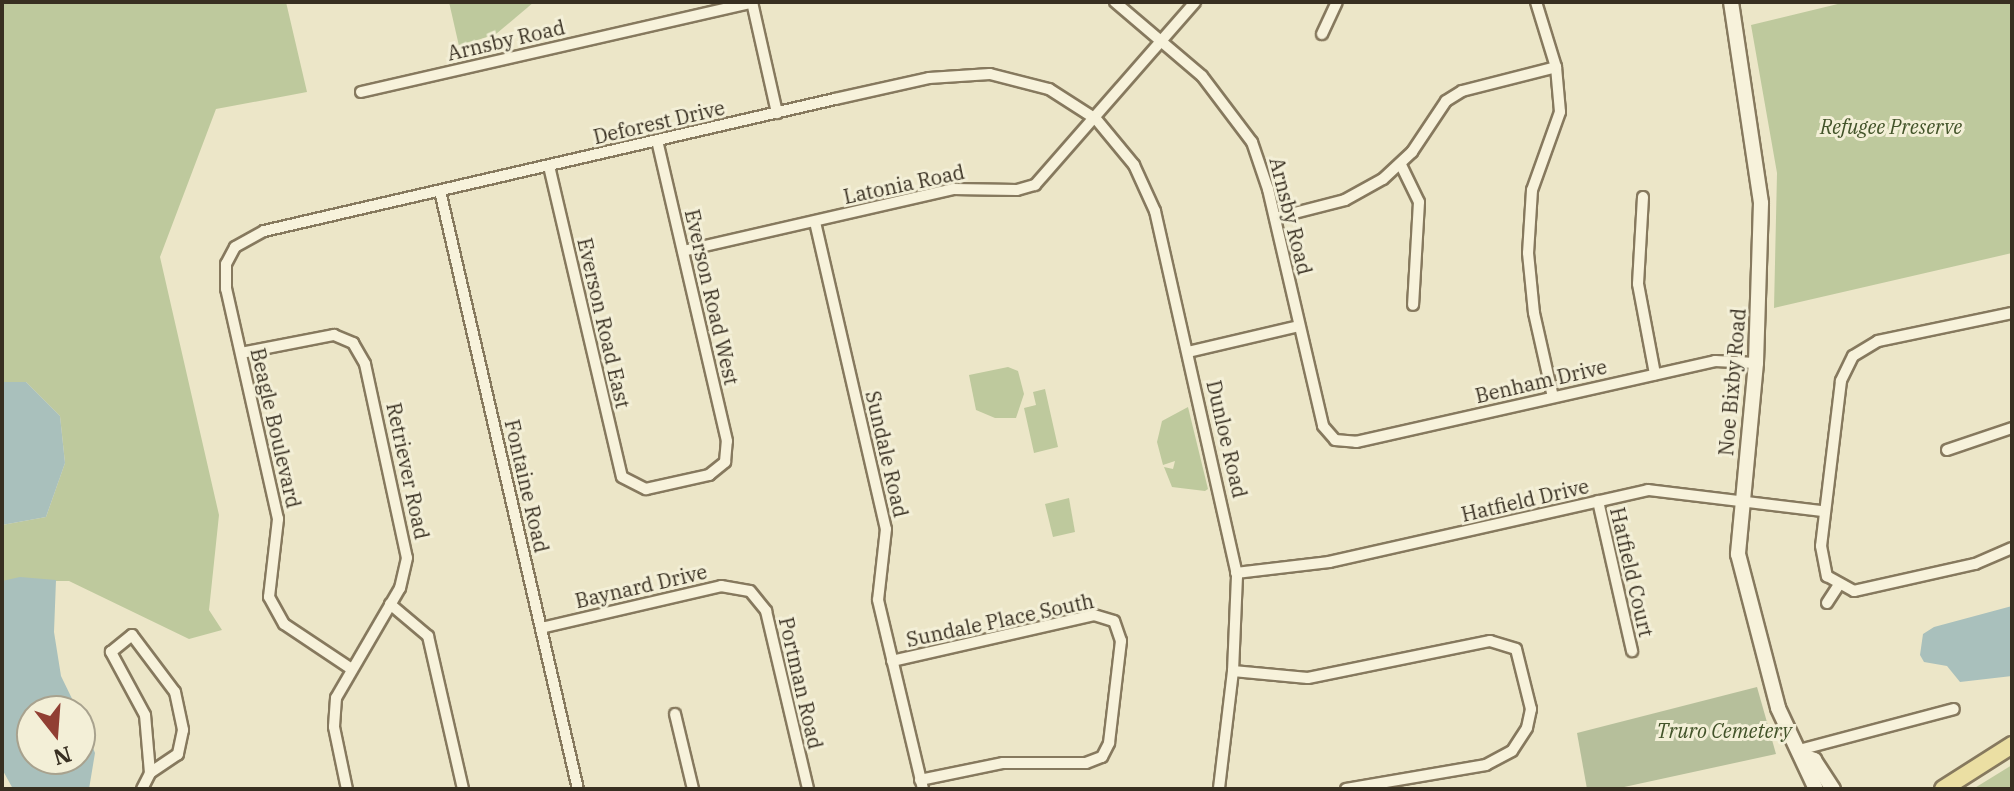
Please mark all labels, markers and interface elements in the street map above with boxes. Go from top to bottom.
street label: Arnsby Road [445,15,567,65]
street label: Deforest Drive [591,95,727,149]
park label: Refugee Preserve [1820,114,1962,138]
street label: Arnsby Road [1265,155,1317,277]
street label: Latonia Road [841,159,967,209]
street label: Everson Road West [680,207,744,387]
street label: Everson Road East [573,236,635,410]
street label: Noe Bixby Road [1714,307,1750,457]
street label: Beagle Boulevard [246,346,306,510]
street label: Benham Drive [1473,354,1609,408]
street label: Dunloe Road [1202,378,1252,500]
street label: Sundale Road [861,388,913,520]
street label: Retriever Road [382,400,434,542]
street label: Fontaine Road [500,417,554,555]
street label: Hatfield Drive [1459,474,1591,526]
street label: Hatfield Court [1605,505,1659,639]
street label: Baynard Drive [573,559,709,613]
street label: Sundale Place South [904,588,1096,652]
street label: Portman Road [774,615,828,751]
north arrow [16,695,96,775]
park label: Truro Cemetery [1656,718,1792,742]
text: N [50,740,75,773]

